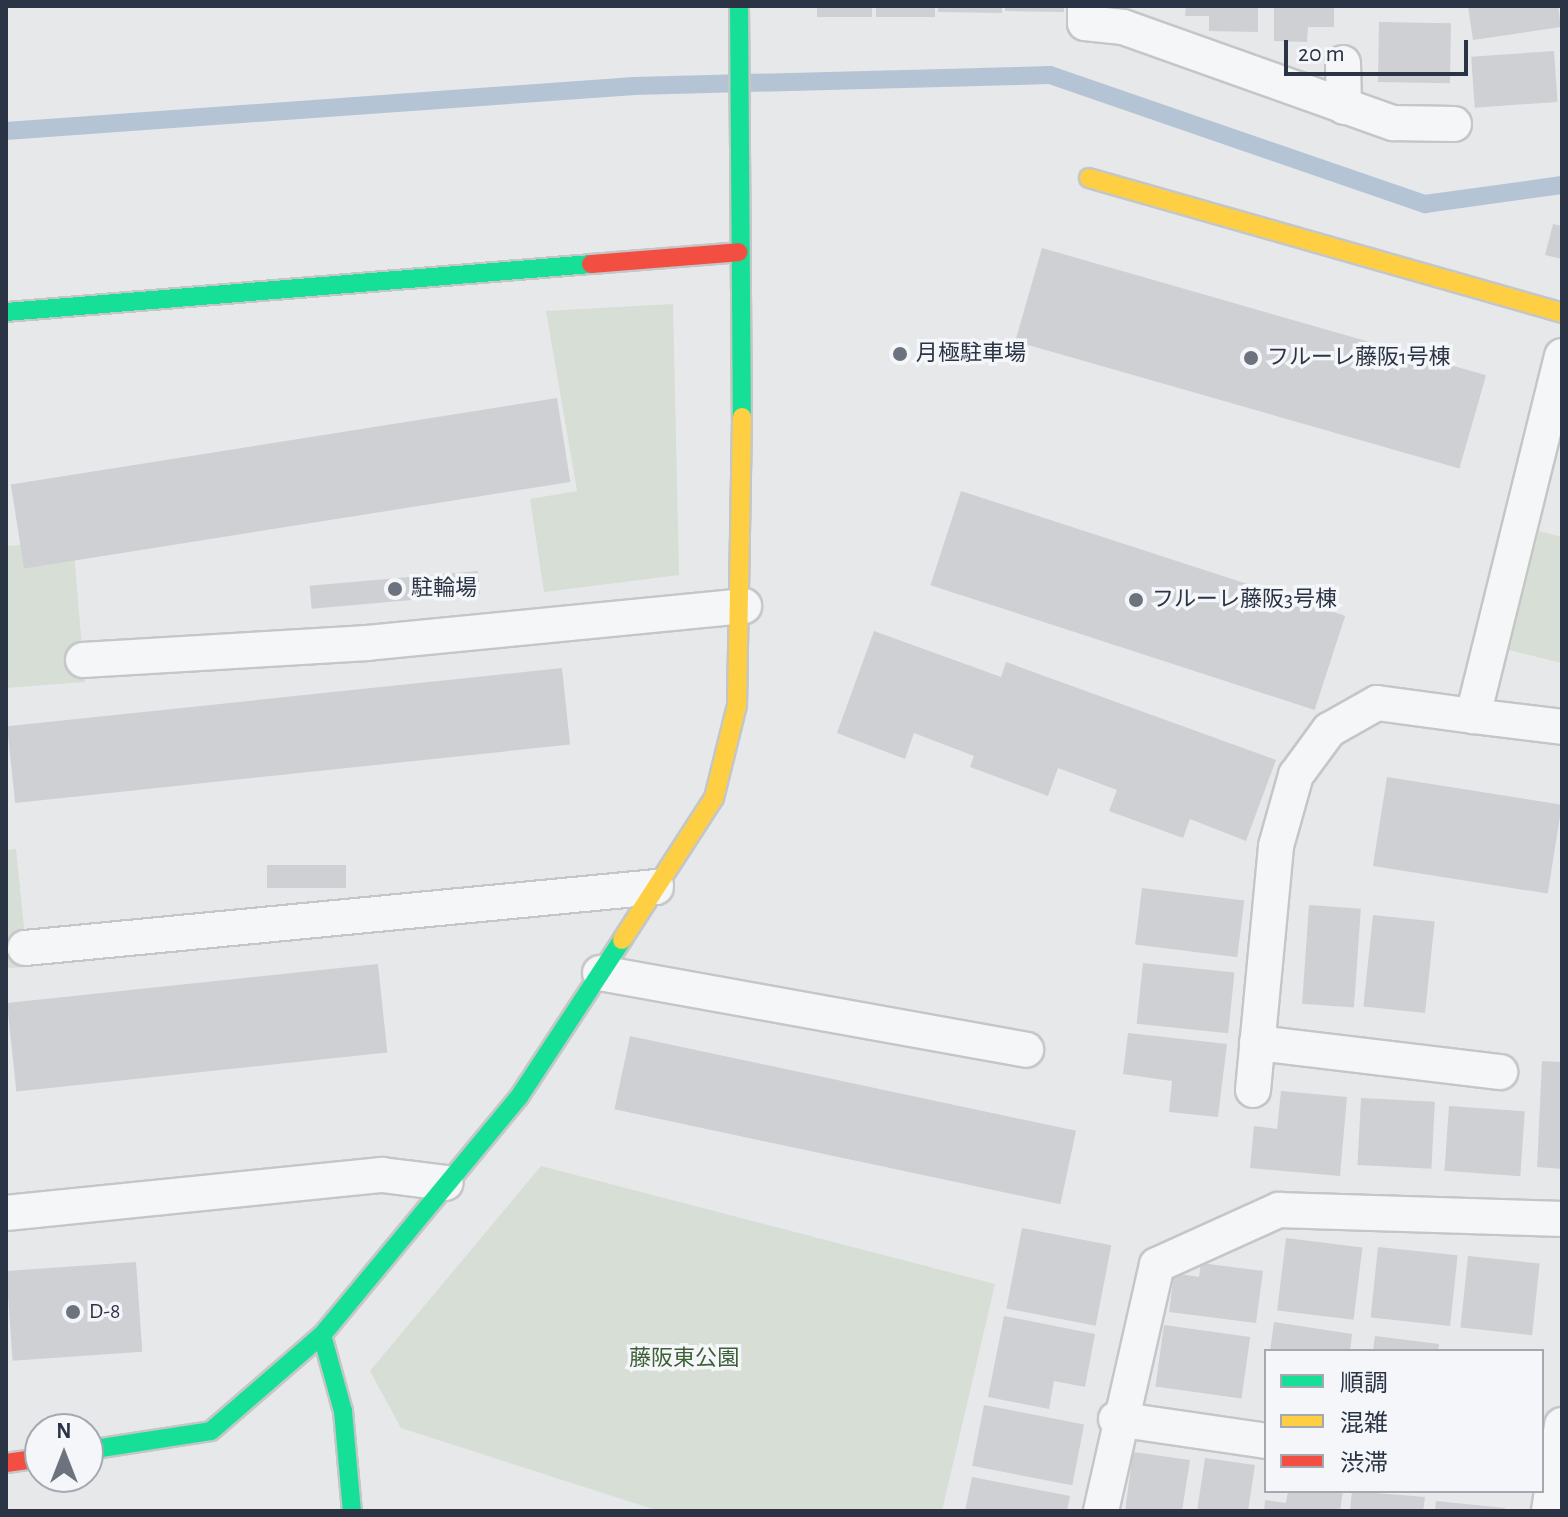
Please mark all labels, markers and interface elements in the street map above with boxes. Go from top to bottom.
scale bar [1288,24,1472,74]
text: 20 m [1298,42,1345,66]
place label: 月極駐車場 [916,341,1026,367]
marker: 月極駐車場 [891,345,909,363]
place label: フルーレ藤阪1号棟 [1267,345,1451,371]
marker: フルーレ藤阪1号棟 [1242,349,1260,367]
place label: 駐輪場 [411,576,477,602]
marker: 駐輪場 [386,580,404,598]
place label: フルーレ藤阪3号棟 [1152,587,1337,613]
marker: フルーレ藤阪3号棟 [1127,591,1145,609]
place label: D-8 [89,1299,120,1325]
marker: D-8 [64,1303,82,1321]
park label: 藤阪東公園 [629,1346,739,1372]
legend [1264,1349,1544,1493]
text: 順調 [1340,1372,1388,1396]
text: 混雑 [1340,1412,1388,1436]
north arrow [24,1413,104,1493]
text: N [56,1420,72,1442]
text: 渋滞 [1340,1452,1388,1476]

